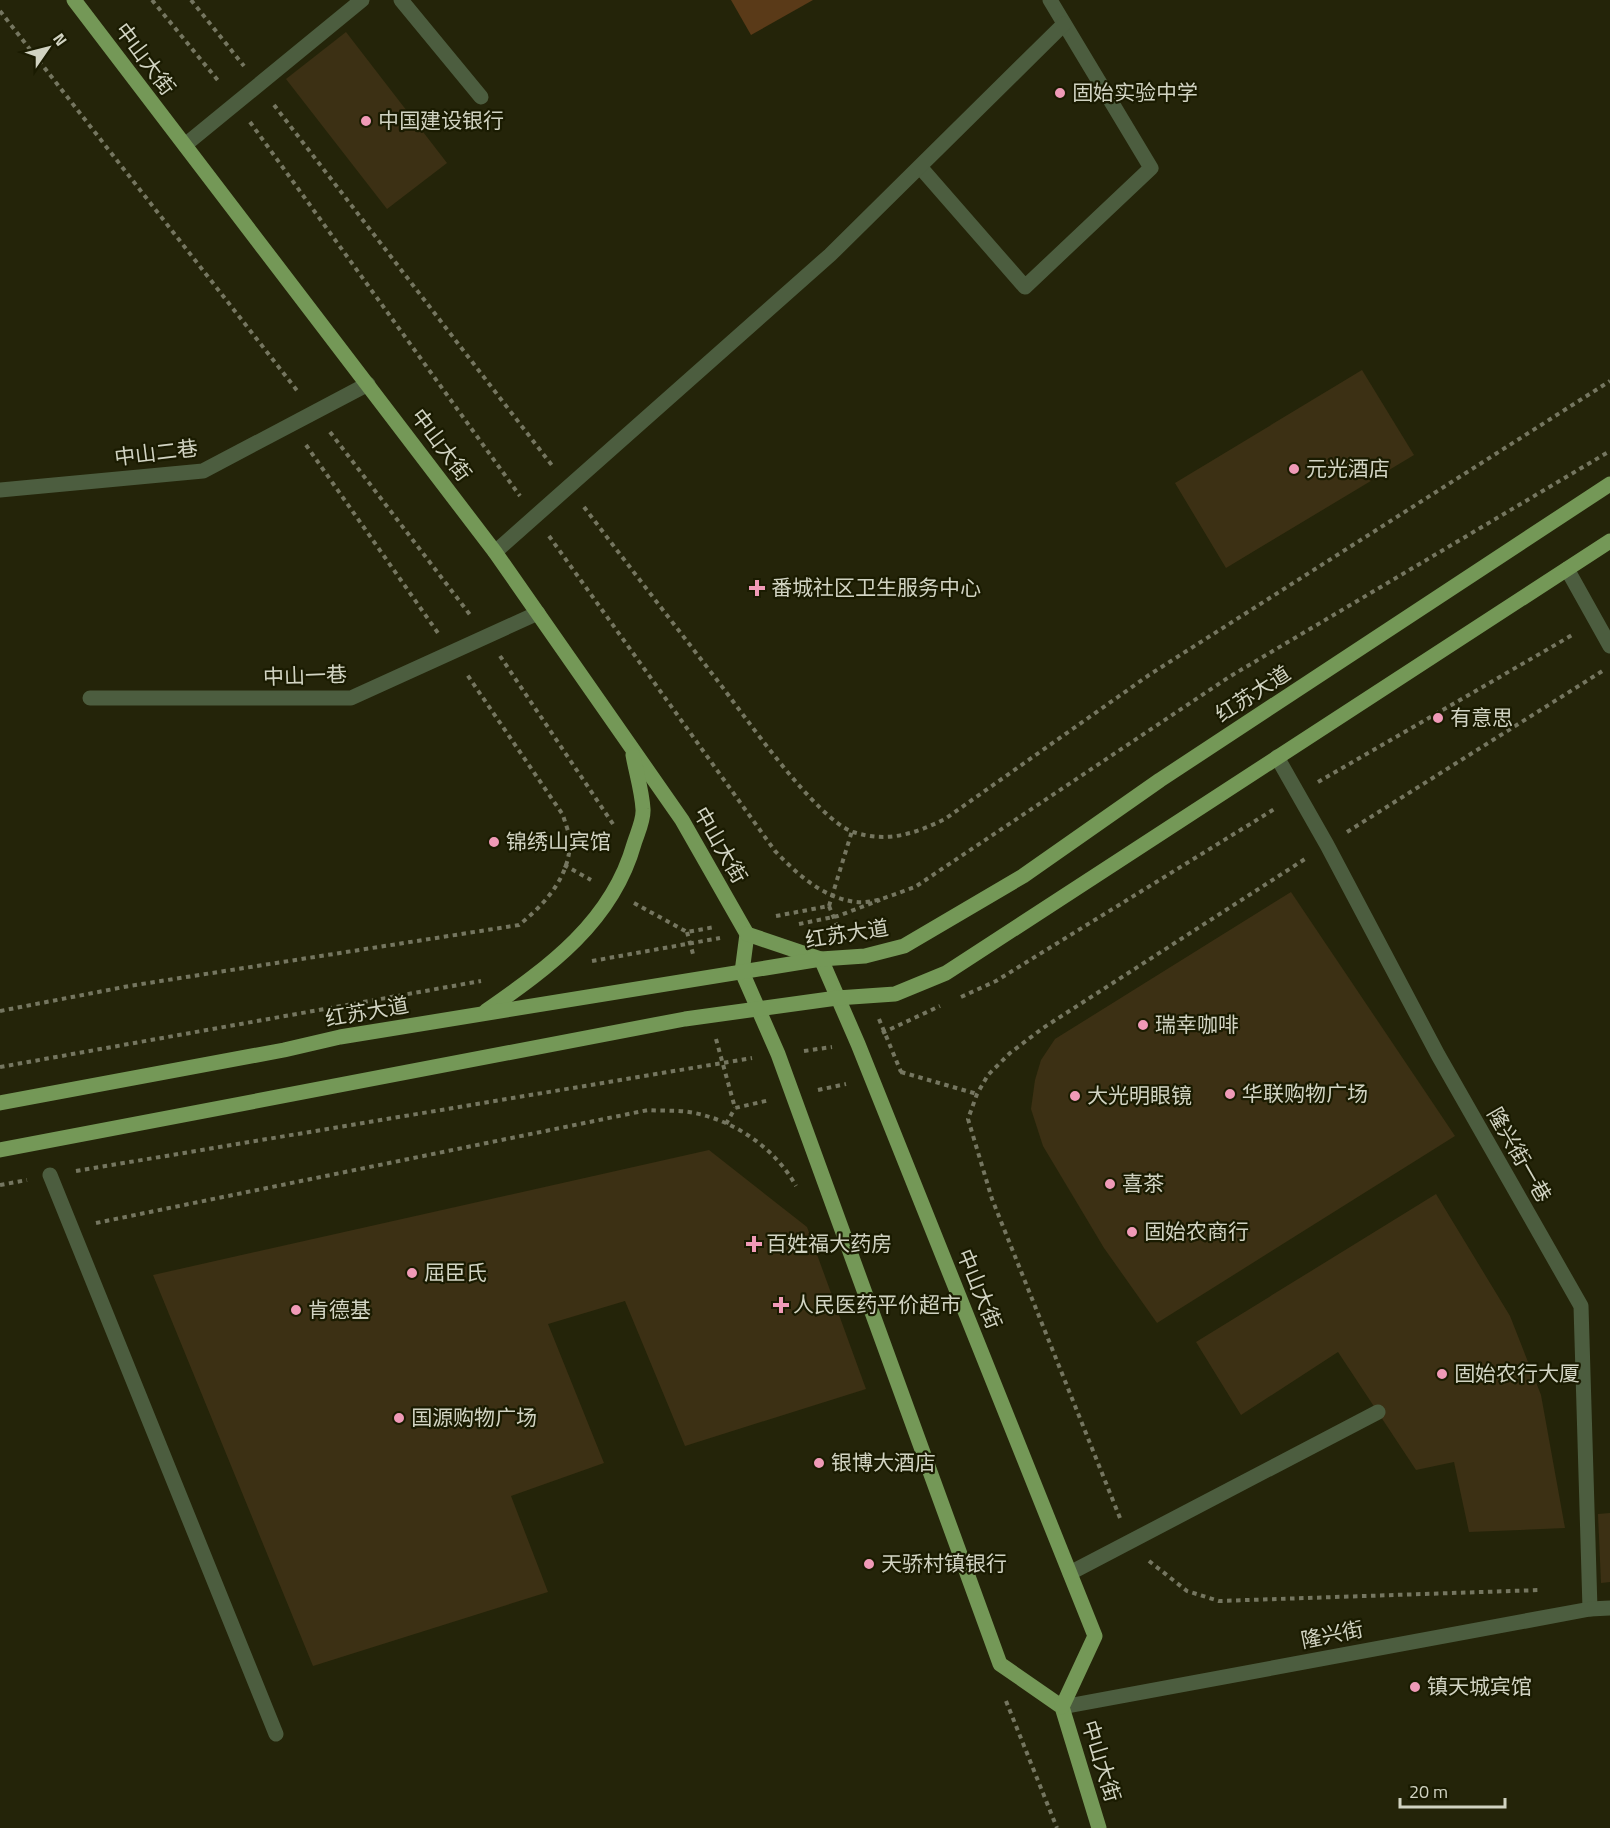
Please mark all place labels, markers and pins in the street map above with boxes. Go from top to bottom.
place label: 固始实验中学 [1072,76,1198,108]
marker: 固始实验中学 [1053,86,1067,100]
place label: 中国建设银行 [378,104,504,136]
marker: 中国建设银行 [359,114,373,128]
place label: 元光酒店 [1306,452,1390,484]
marker: 元光酒店 [1287,462,1301,476]
place label: 番城社区卫生服务中心 [771,571,981,603]
marker: 番城社区卫生服务中心 [748,579,766,597]
place label: 有意思 [1450,701,1513,733]
marker: 有意思 [1431,711,1445,725]
place label: 锦绣山宾馆 [506,825,611,857]
marker: 锦绣山宾馆 [487,835,501,849]
place label: 瑞幸咖啡 [1155,1008,1239,1040]
marker: 瑞幸咖啡 [1136,1018,1150,1032]
place label: 华联购物广场 [1242,1077,1368,1109]
place label: 大光明眼镜 [1087,1079,1192,1111]
marker: 华联购物广场 [1223,1087,1237,1101]
marker: 大光明眼镜 [1068,1089,1082,1103]
place label: 喜茶 [1122,1167,1164,1199]
marker: 喜茶 [1103,1177,1117,1191]
place label: 固始农商行 [1144,1215,1249,1247]
marker: 固始农商行 [1125,1225,1139,1239]
place label: 百姓福大药房 [766,1227,892,1259]
marker: 百姓福大药房 [747,1237,761,1251]
place label: 屈臣氏 [424,1256,487,1288]
marker: 屈臣氏 [405,1266,419,1280]
place label: 人民医药平价超市 [793,1288,961,1320]
place label: 肯德基 [308,1293,371,1325]
marker: 人民医药平价超市 [774,1298,788,1312]
marker: 肯德基 [289,1303,303,1317]
place label: 固始农行大厦 [1454,1357,1580,1389]
marker: 固始农行大厦 [1435,1367,1449,1381]
place label: 国源购物广场 [411,1401,537,1433]
marker: 国源购物广场 [392,1411,406,1425]
place label: 银博大酒店 [831,1446,936,1478]
marker: 银博大酒店 [812,1456,826,1470]
place label: 天骄村镇银行 [881,1547,1007,1579]
marker: 天骄村镇银行 [862,1557,876,1571]
place label: 镇天城宾馆 [1427,1670,1532,1702]
marker: 镇天城宾馆 [1408,1680,1422,1694]

